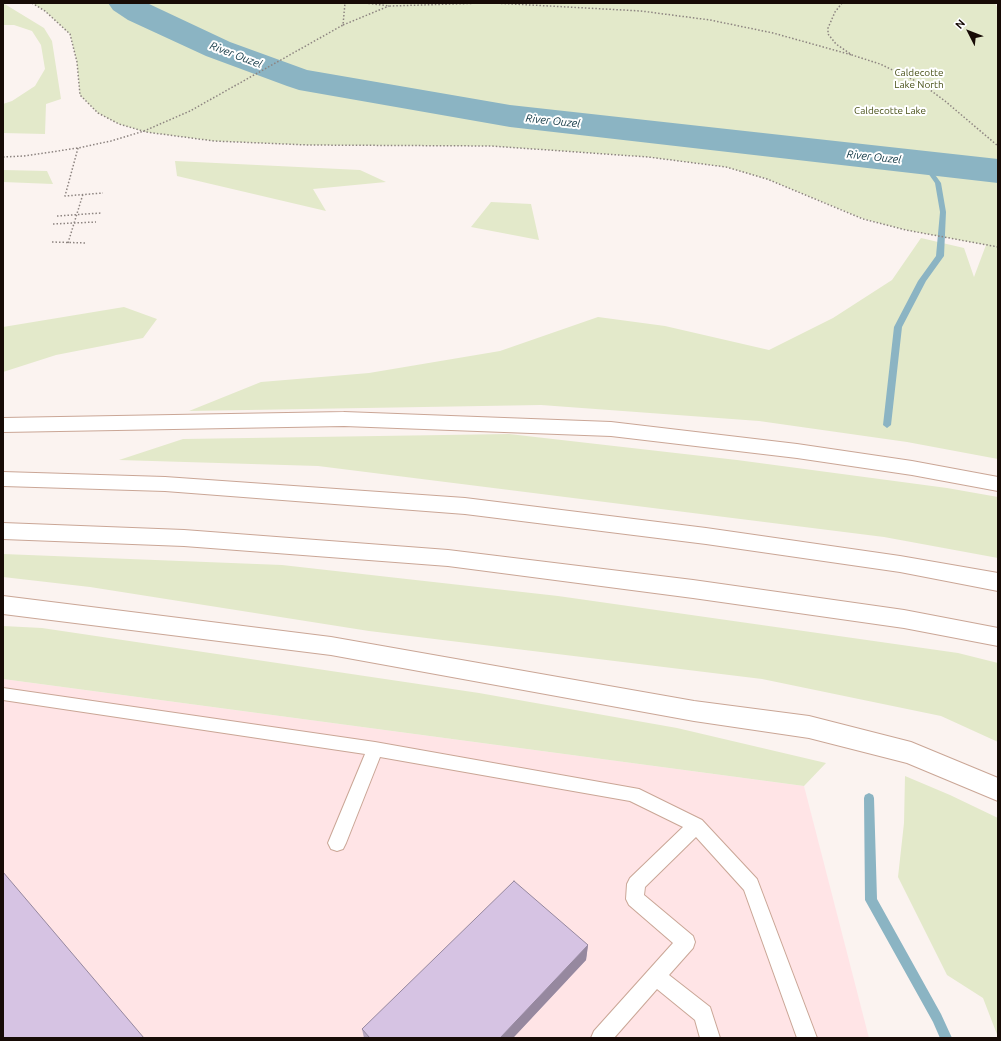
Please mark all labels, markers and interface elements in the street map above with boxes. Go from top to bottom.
north arrow [949,12,989,52]
text: N [953,17,967,31]
water label: River Ouzel [208,39,264,71]
park label: Caldecotte Lake North [894,67,944,90]
park label: Caldecotte Lake [854,105,926,117]
water label: River Ouzel [525,112,581,130]
water label: River Ouzel [846,148,902,166]

